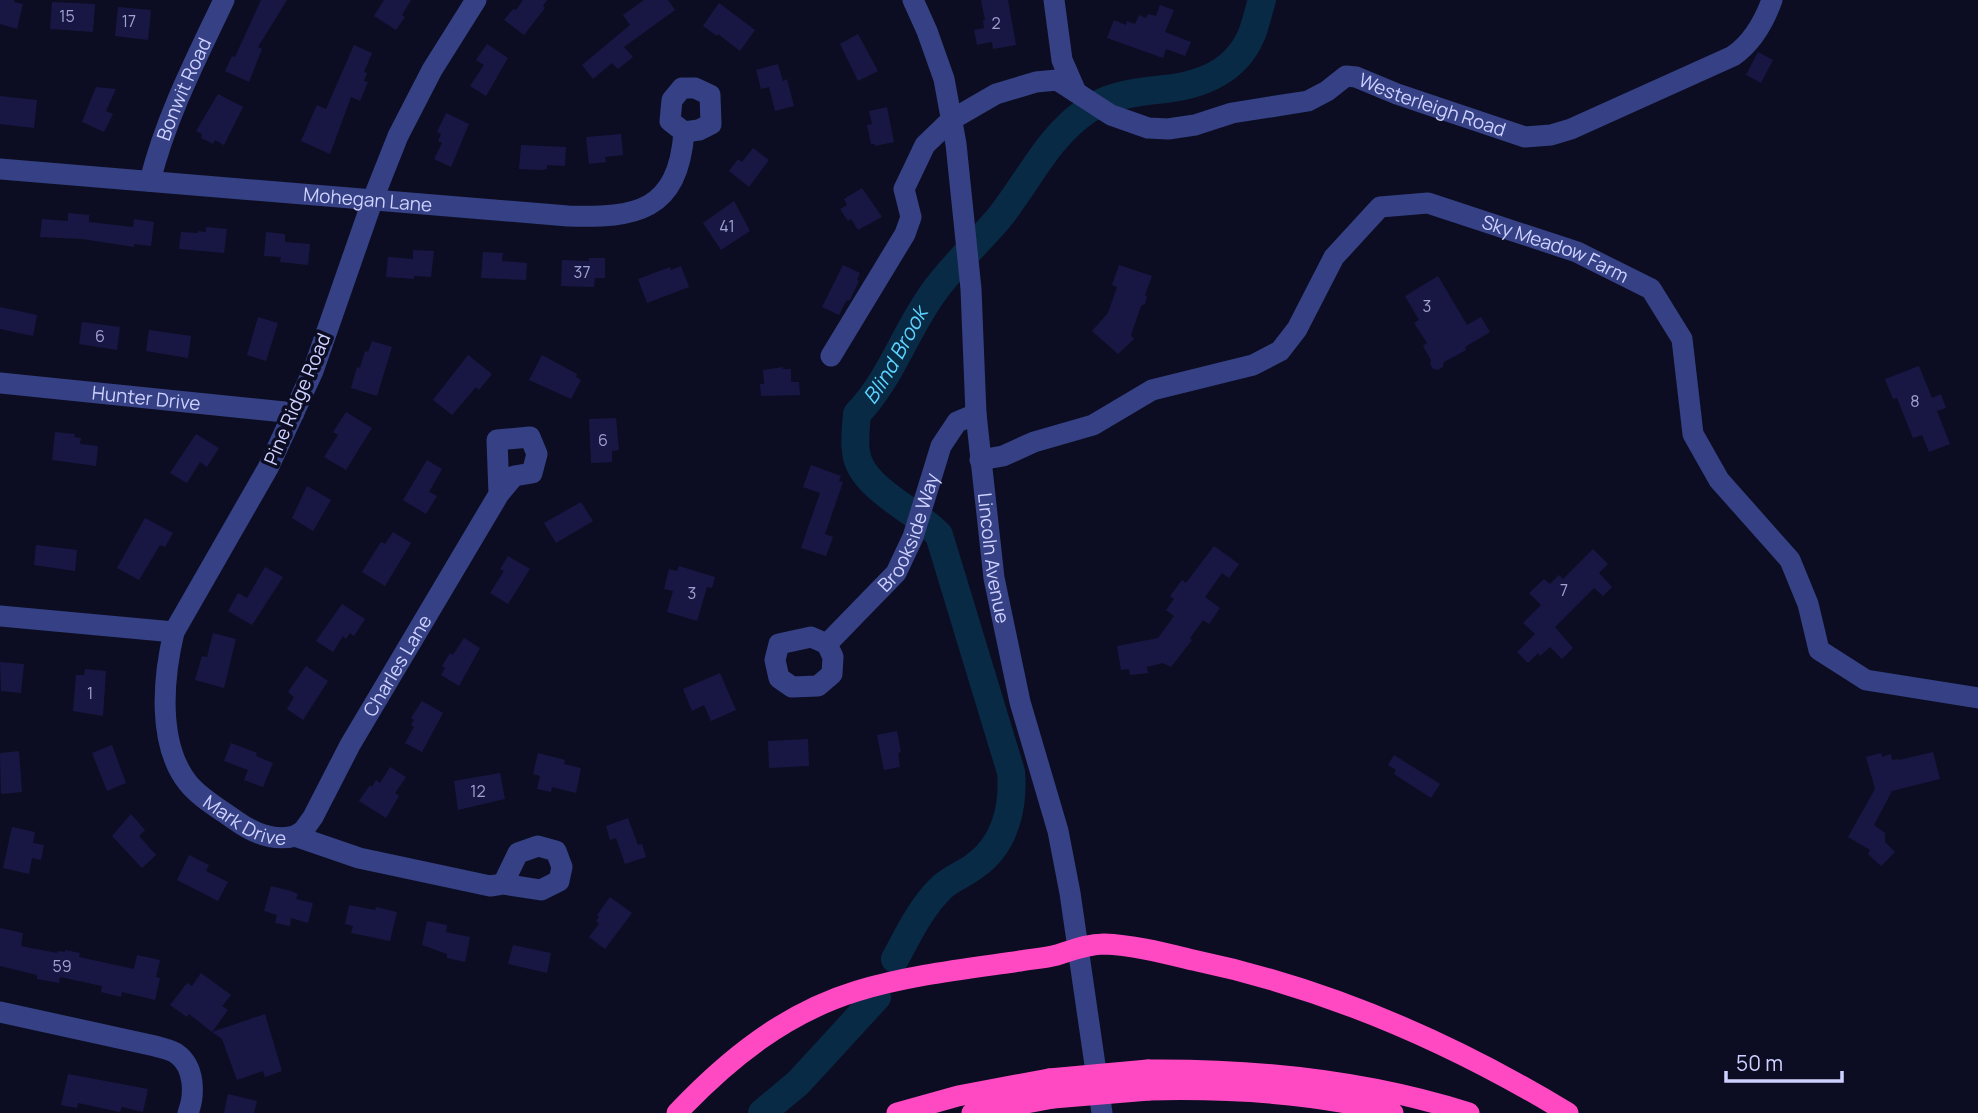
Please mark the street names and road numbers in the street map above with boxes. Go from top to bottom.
street label: Bonwit Road [150,33,217,144]
street label: Westerleigh Road [1355,67,1509,143]
street label: Mohegan Lane [302,181,433,218]
street label: Sky Meadow Farm [1479,209,1633,289]
street label: Pine Ridge Road [258,329,336,469]
street label: Hunter Drive [91,379,202,416]
street label: Brookside Way [872,470,945,598]
street label: Lincoln Avenue [972,491,1016,626]
street label: Charles Lane [357,610,438,721]
street label: Mark Drive [198,789,286,851]

